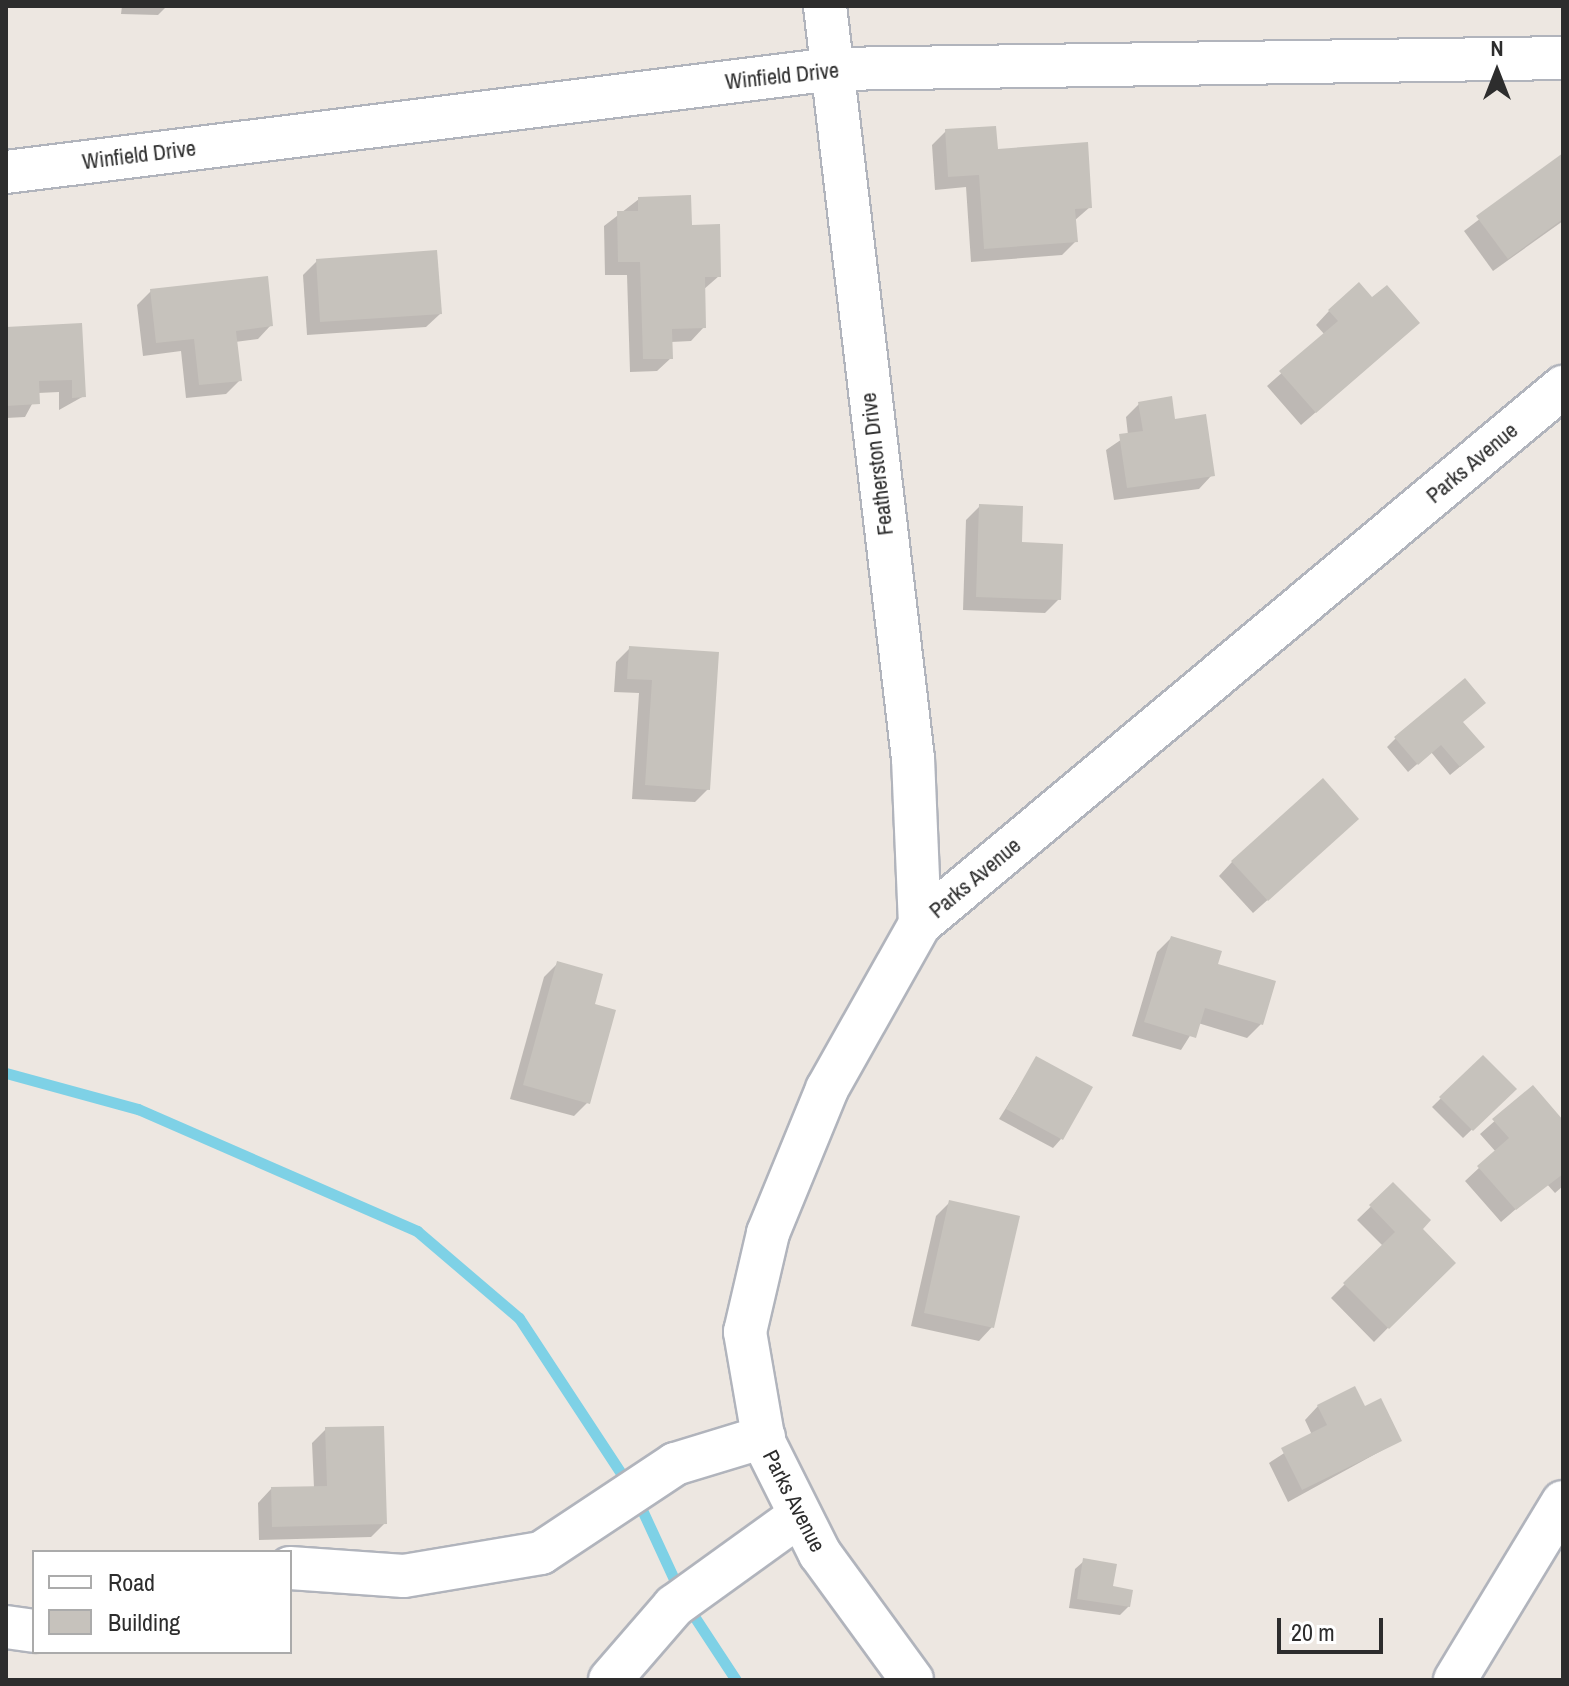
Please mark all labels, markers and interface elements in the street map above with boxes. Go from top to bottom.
north arrow [1457,32,1537,112]
text: N [1490,33,1504,63]
street label: Winfield Drive [724,57,840,95]
street label: Winfield Drive [81,135,197,175]
street label: Featherston Drive [855,391,899,537]
street label: Parks Avenue [1421,417,1523,509]
street label: Parks Avenue [924,832,1026,924]
street label: Parks Avenue [757,1445,831,1557]
legend [32,1550,292,1654]
text: Road [108,1566,155,1598]
scale bar [1281,1602,1387,1652]
text: Building [108,1606,180,1638]
text: 20 m [1291,1616,1335,1648]

